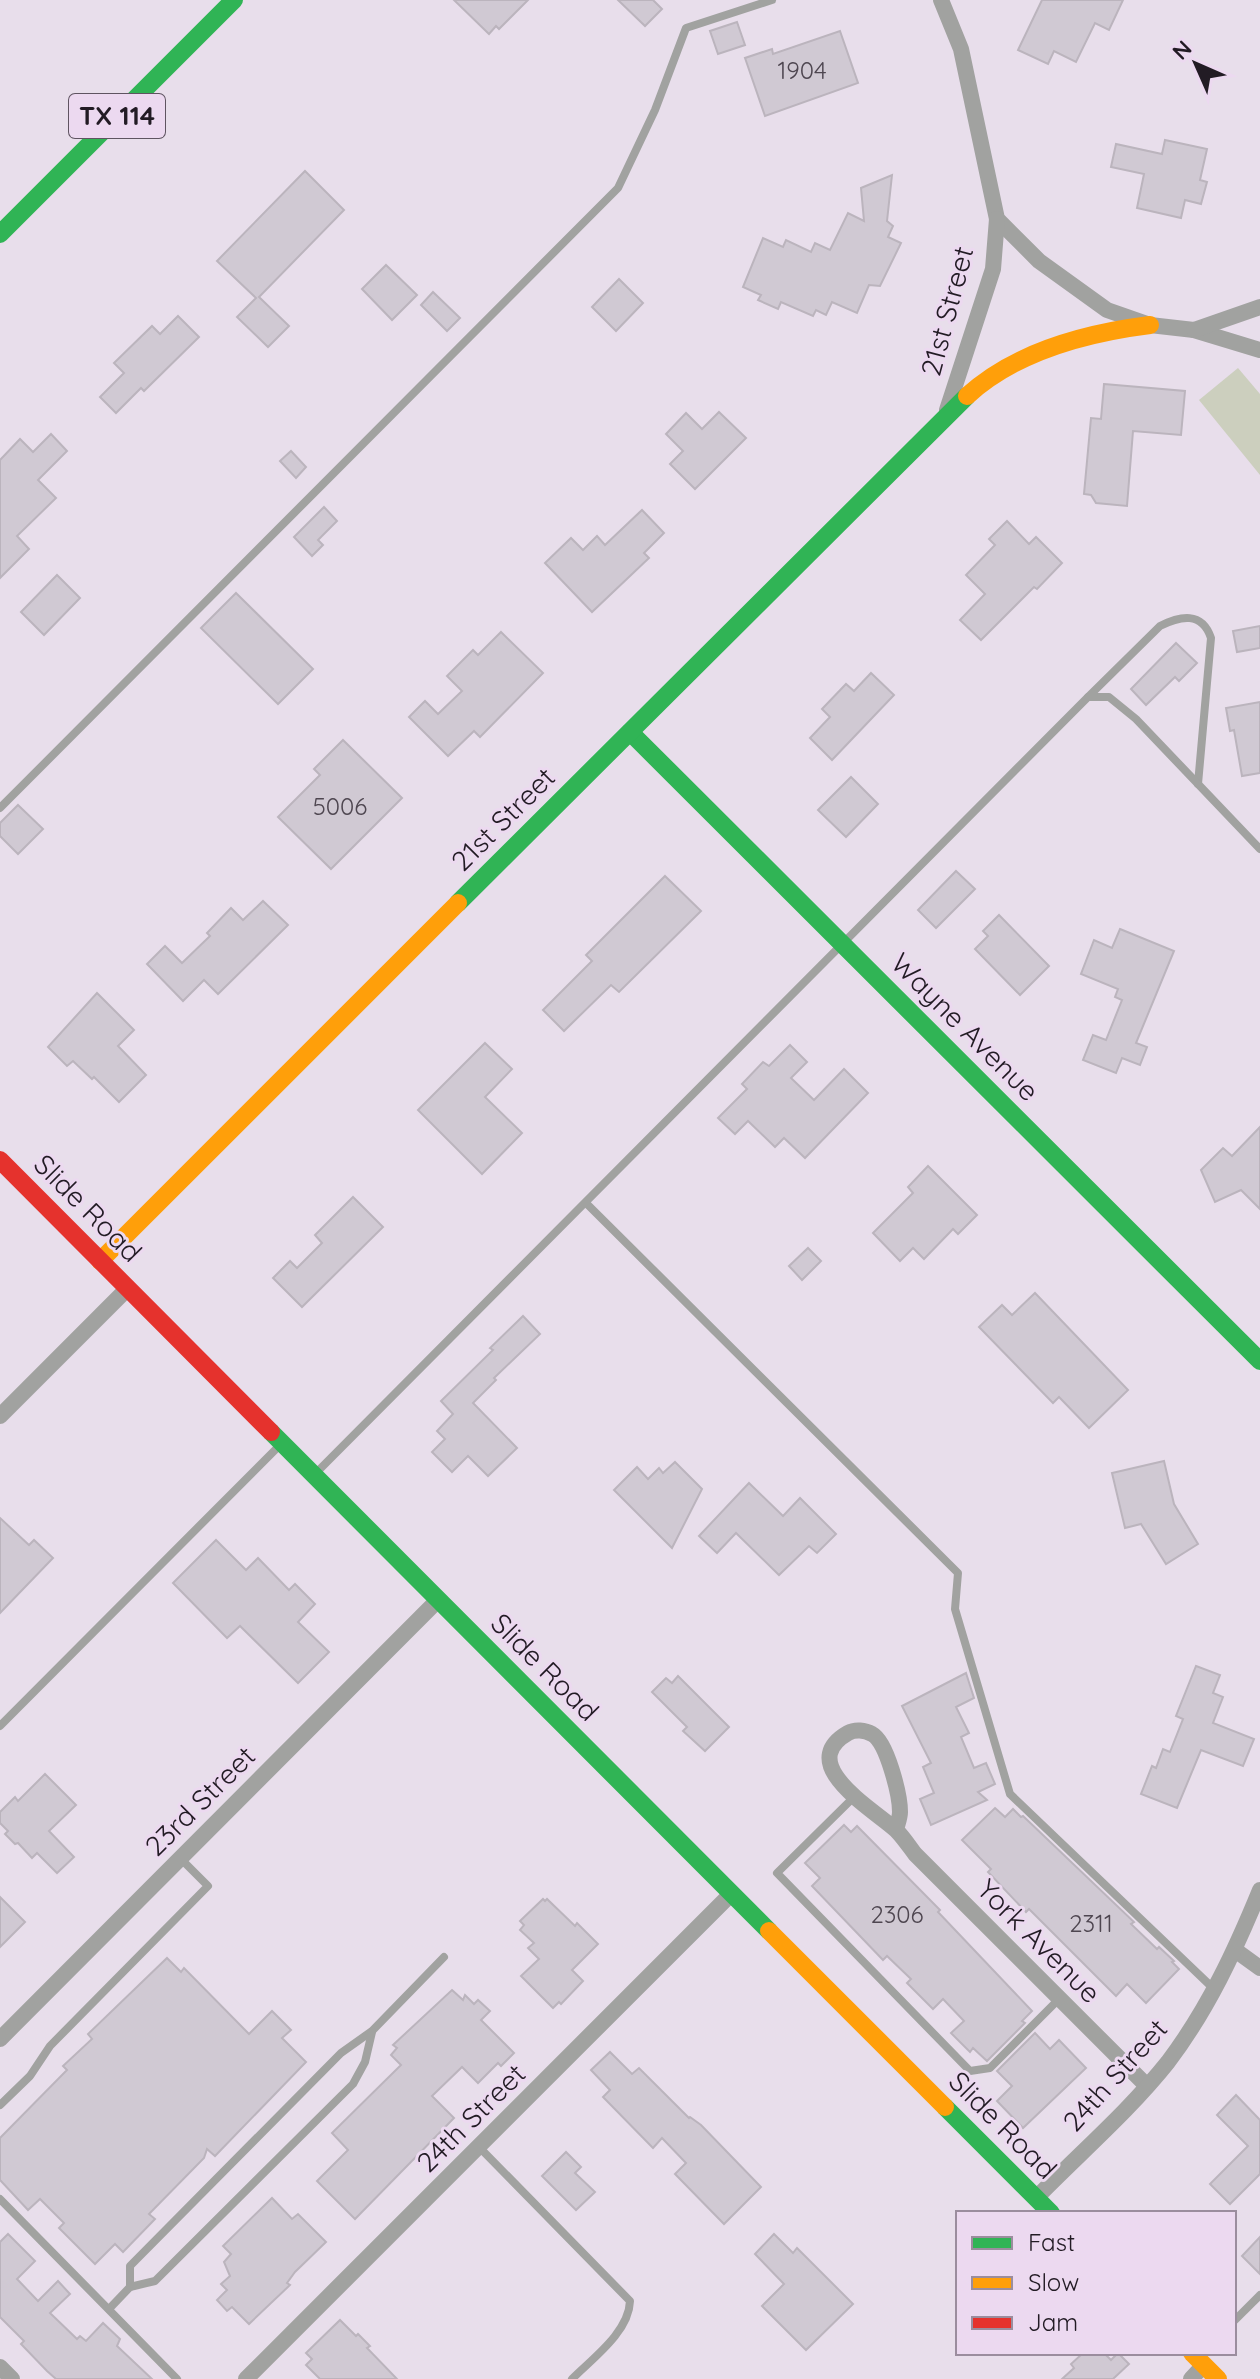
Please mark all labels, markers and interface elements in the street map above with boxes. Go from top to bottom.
north arrow [1156,24,1236,104]
text: N [1166,34,1197,65]
house number: 1904 [777,55,827,85]
road number: TX 114 [69,94,165,138]
street label: 21st Street [912,242,981,379]
street label: 21st Street [443,759,562,878]
house number: 5006 [313,791,367,821]
street label: Wayne Avenue [884,945,1047,1108]
street label: Slide Road [27,1146,150,1269]
street label: Slide Road [484,1605,607,1728]
street label: 23rd Street [137,1738,262,1863]
street label: York Avenue [970,1871,1109,2010]
house number: 2306 [870,1899,924,1929]
house number: 2311 [1069,1908,1113,1938]
street label: 24th Street [1055,2011,1174,2138]
street label: 24th Street [409,2056,532,2179]
street label: Slide Road [942,2063,1065,2186]
legend [956,2211,1236,2355]
text: Fast [1028,2227,1075,2257]
text: Slow [1028,2267,1079,2297]
text: Jam [1028,2307,1078,2337]

